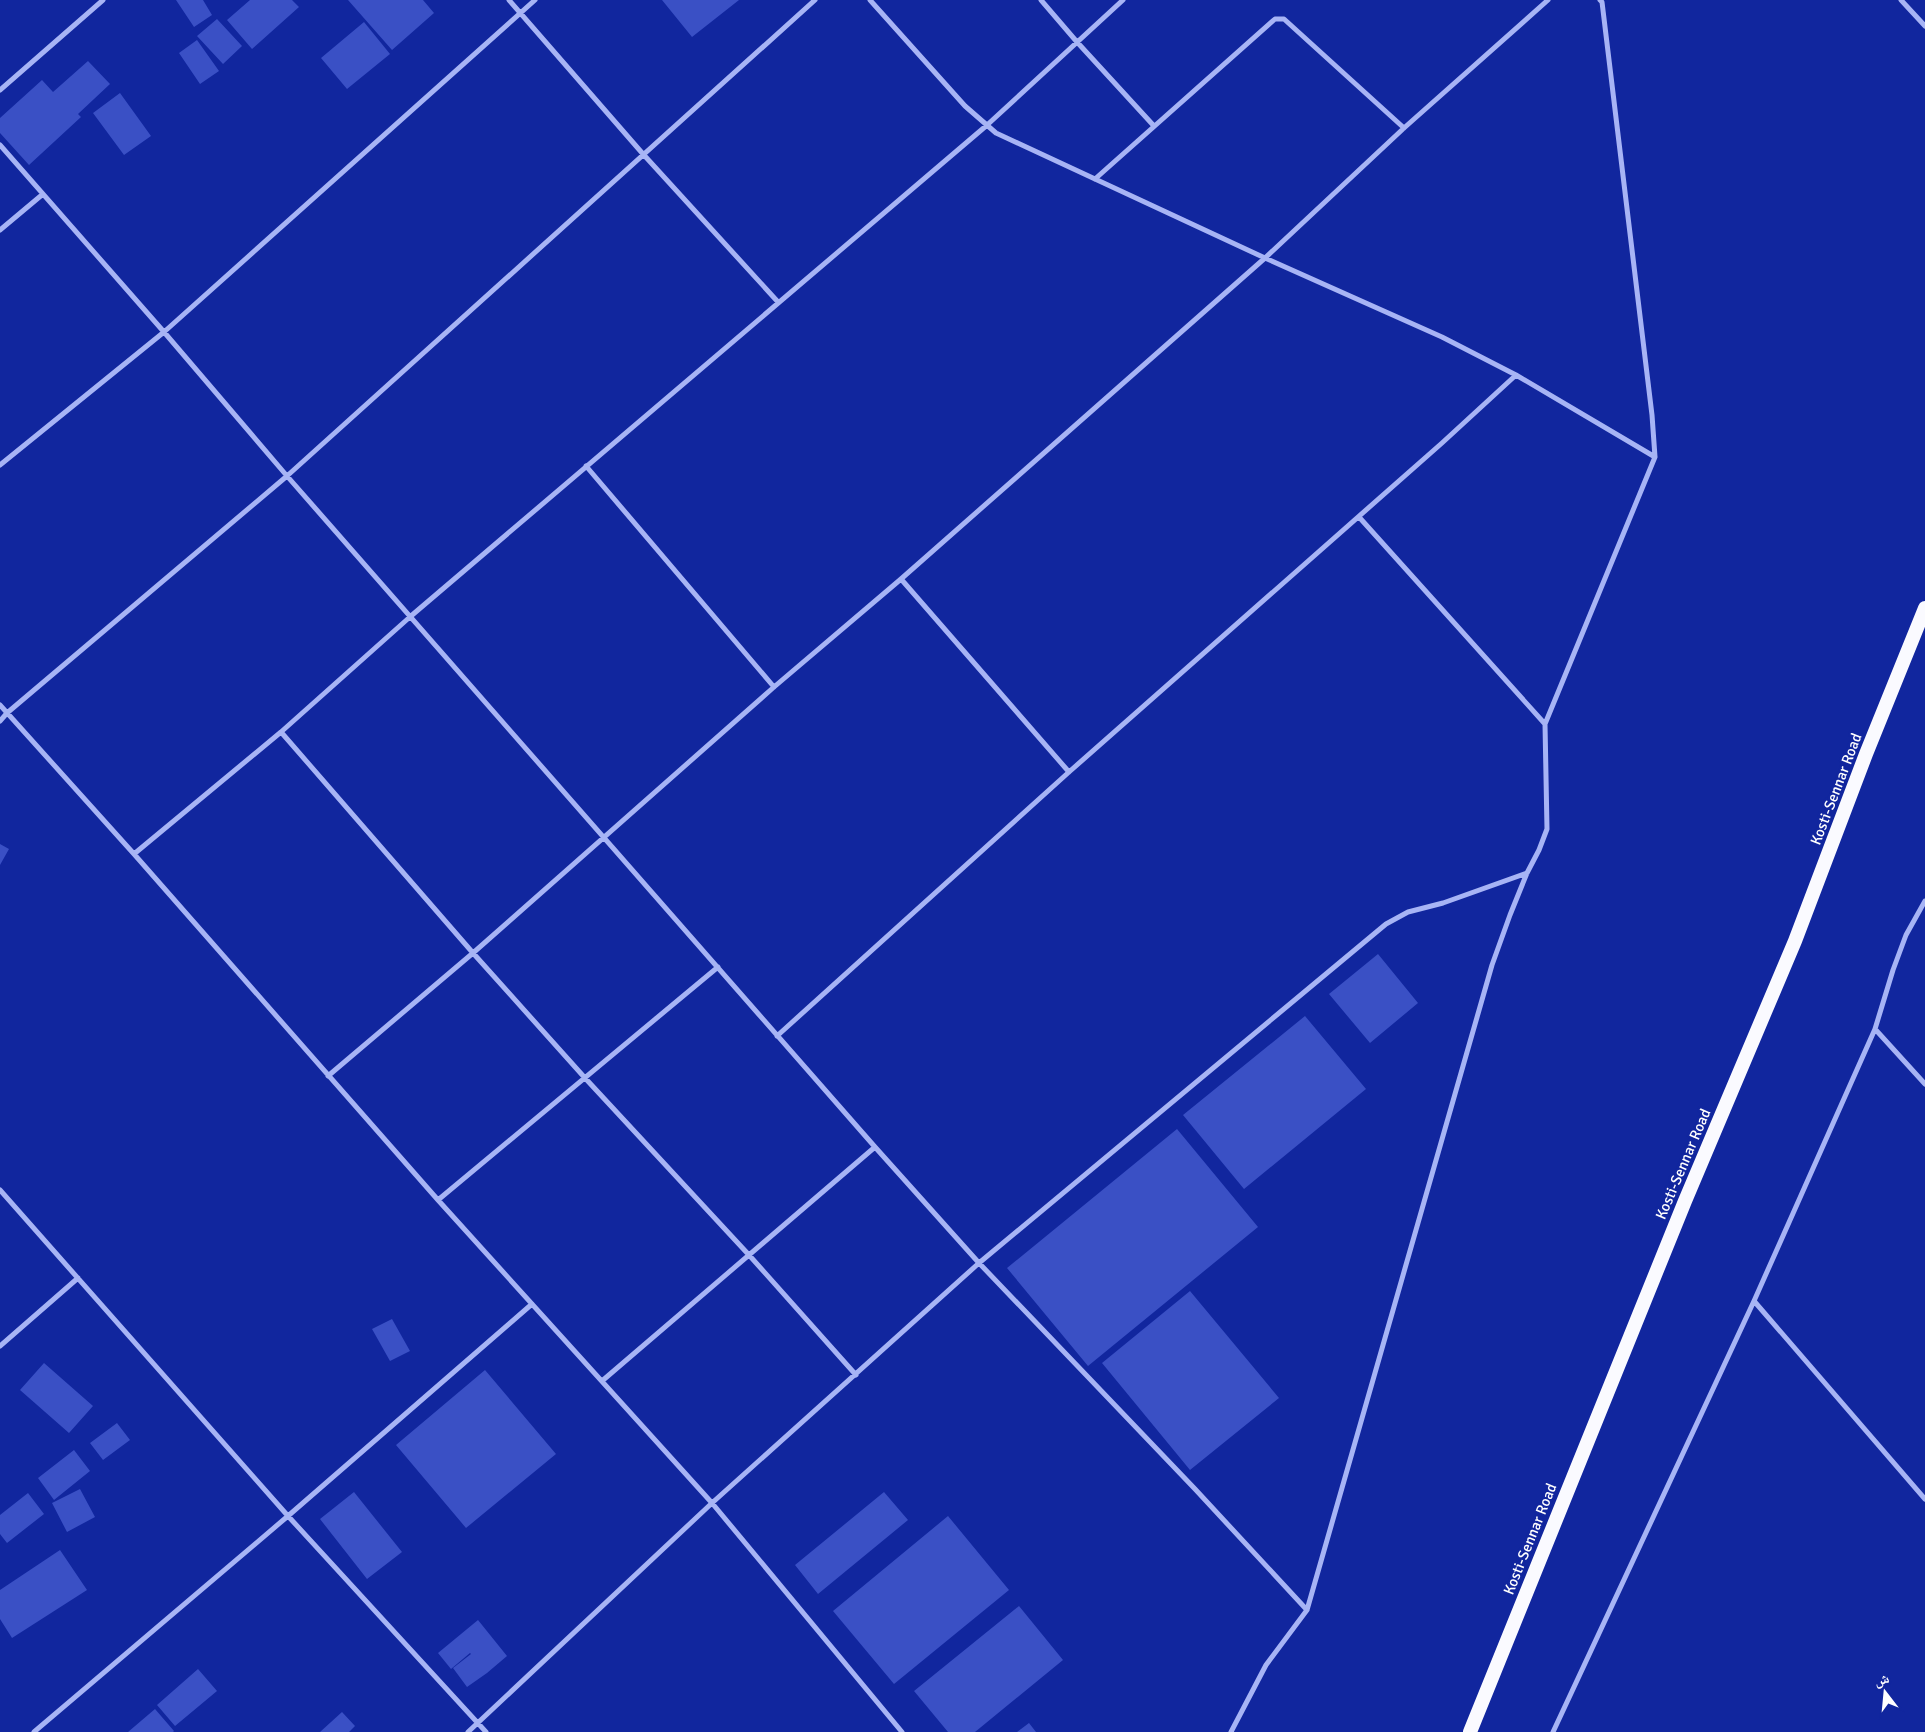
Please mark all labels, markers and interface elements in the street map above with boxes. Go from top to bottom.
street label: Kosti-Sennar Road [1806,730,1866,848]
street label: Kosti-Sennar Road [1652,1106,1714,1222]
street label: Kosti-Sennar Road [1499,1481,1561,1597]
north arrow [1860,1667,1910,1717]
text: ش [1872,1670,1891,1690]

